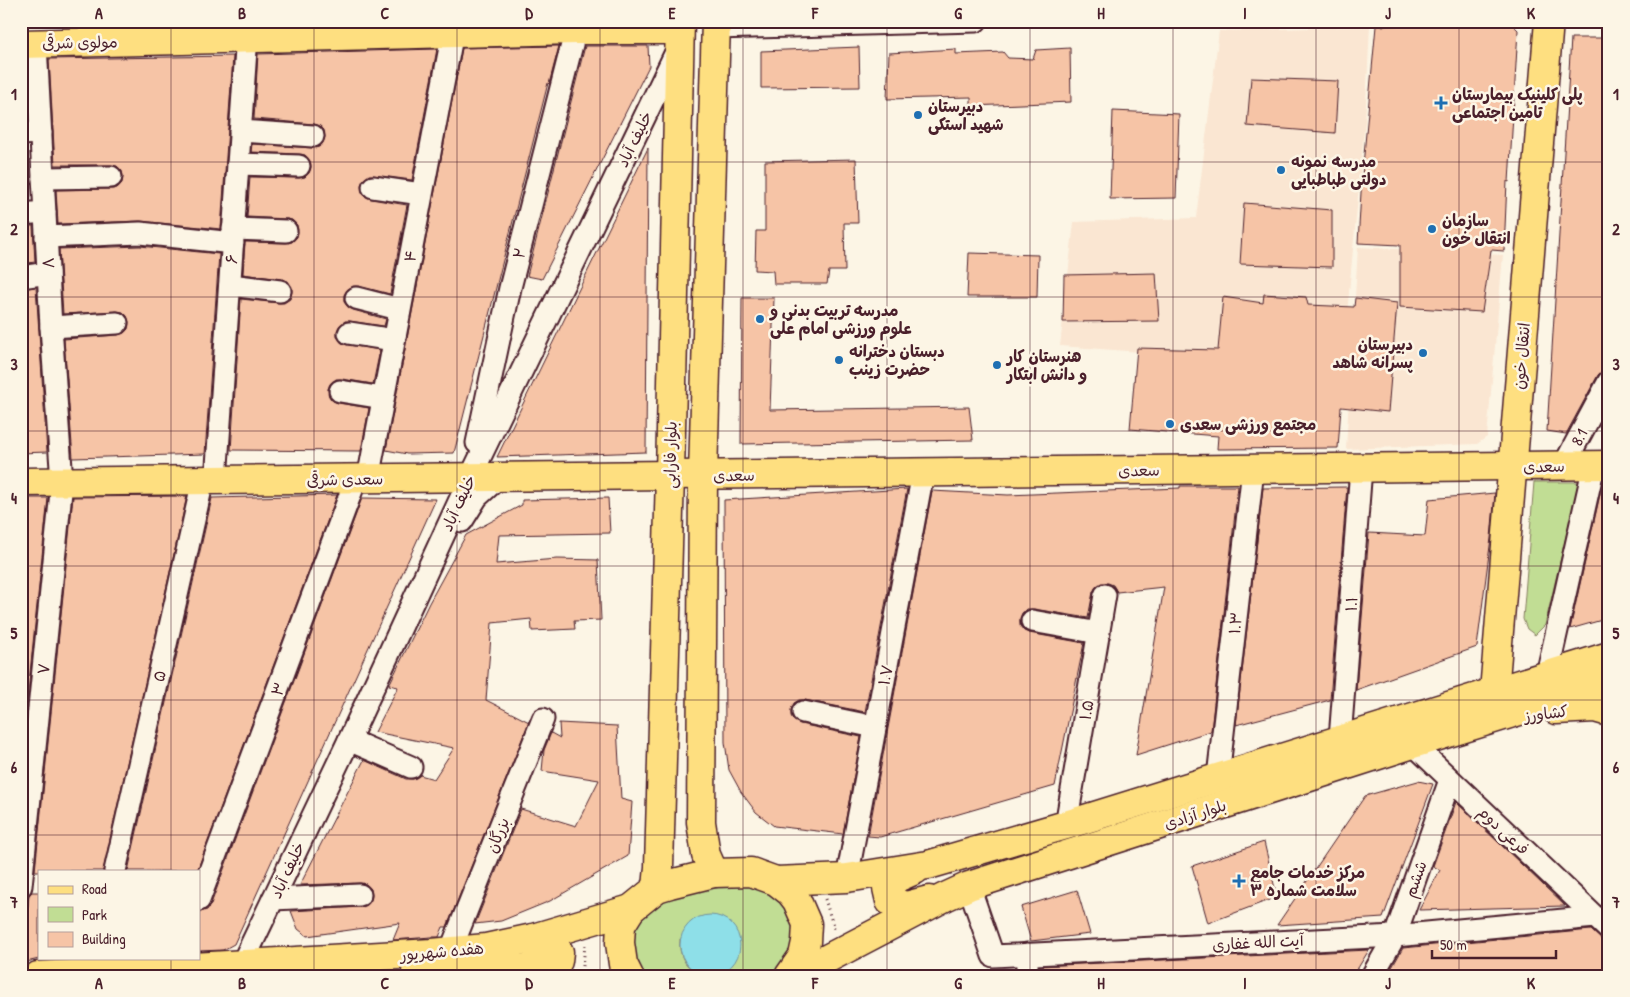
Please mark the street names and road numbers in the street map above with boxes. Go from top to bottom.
street label: مولوی شرقی [42,30,118,54]
street label: خلیف آباد [611,107,657,171]
street label: ۲ [507,245,531,261]
street label: ۴ [398,248,422,264]
street label: ۶ [220,253,242,265]
street label: ۸ [37,257,59,269]
street label: انتقال خون [1507,321,1535,391]
street label: بلوار فارابی [658,421,682,489]
street label: 8.1 [1565,425,1593,449]
street label: سعدی [1523,455,1565,477]
street label: سعدی [1118,459,1160,481]
street label: سعدی [713,464,755,486]
street label: سعدی شرقی [306,467,384,491]
street label: خلیف آباد [435,471,481,535]
street label: ۱.۱ [1340,596,1362,612]
street label: ۱.۳ [1223,611,1247,635]
street label: ۷ [31,662,55,676]
street label: ۱.۷ [872,663,898,687]
street label: ۵ [147,668,171,684]
street label: ۳ [265,679,291,699]
street label: ۱.۵ [1073,698,1099,722]
street label: کشاورز [1521,699,1569,727]
street label: بلوار آزادی [1161,794,1229,834]
street label: فرعی دوم [1472,801,1534,861]
street label: بزرگان [480,814,514,856]
street label: خلیف آباد [264,838,310,902]
street label: ششم [1398,857,1434,901]
street label: آیت الله غفاری [1212,929,1305,955]
street label: هفده شهریور [397,936,485,966]

